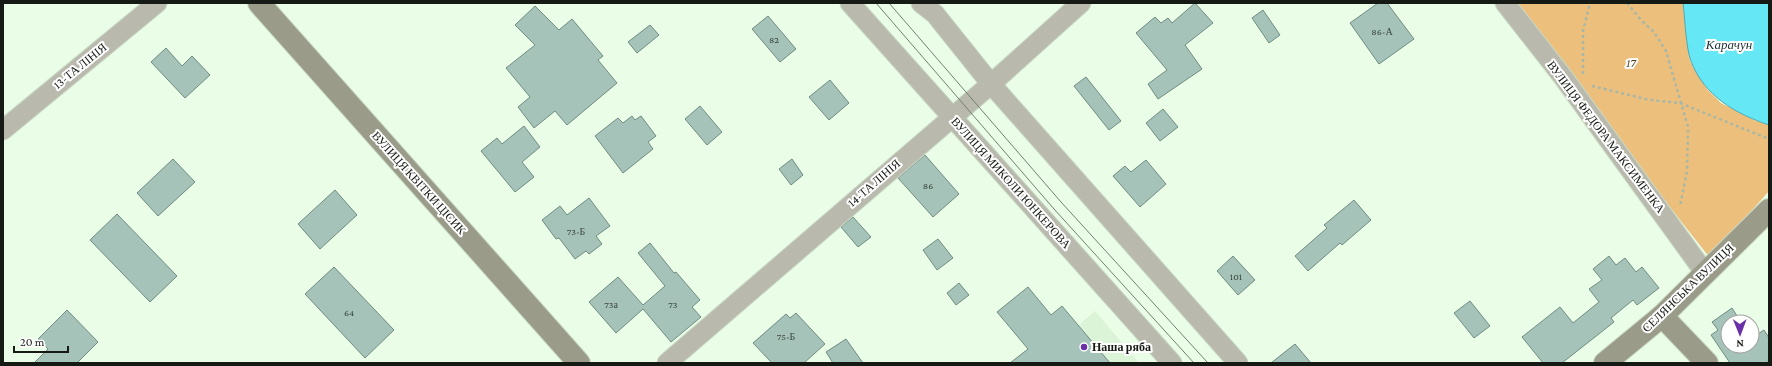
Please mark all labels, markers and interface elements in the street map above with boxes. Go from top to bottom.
house number: 86-А [1371,26,1393,37]
house number: 82 [769,34,779,45]
water label: Карачун [1705,37,1752,52]
street label: 13-ТА ЛІНІЯ [51,40,109,92]
park label: 17 [1626,56,1637,70]
street label: ВУЛИЦЯ ФЕДОРА МАКСИМЕНКА [1544,58,1668,216]
street label: ВУЛИЦЯ МИКОЛИ ЮНКЕРОВА [948,114,1074,252]
street label: ВУЛИЦЯ КВІТКИ ЦІСИК [369,129,470,238]
street label: 14-ТА ЛІНІЯ [845,156,903,210]
house number: 86 [923,180,933,191]
house number: 73-Б [567,226,586,237]
street label: СЕЛЯНСЬКА ВУЛИЦЯ [1639,241,1737,335]
house number: 101 [1230,271,1242,282]
house number: 73а [604,299,618,310]
house number: 73 [668,299,678,310]
house number: 64 [344,307,354,318]
north arrow [1720,314,1760,354]
scale bar [14,328,68,354]
house number: 75-Б [777,331,796,342]
text: 20 m [20,335,45,349]
text: N [1736,338,1744,350]
place label: Наша ряба [1092,340,1151,354]
marker: Наша ряба [1079,342,1089,352]

